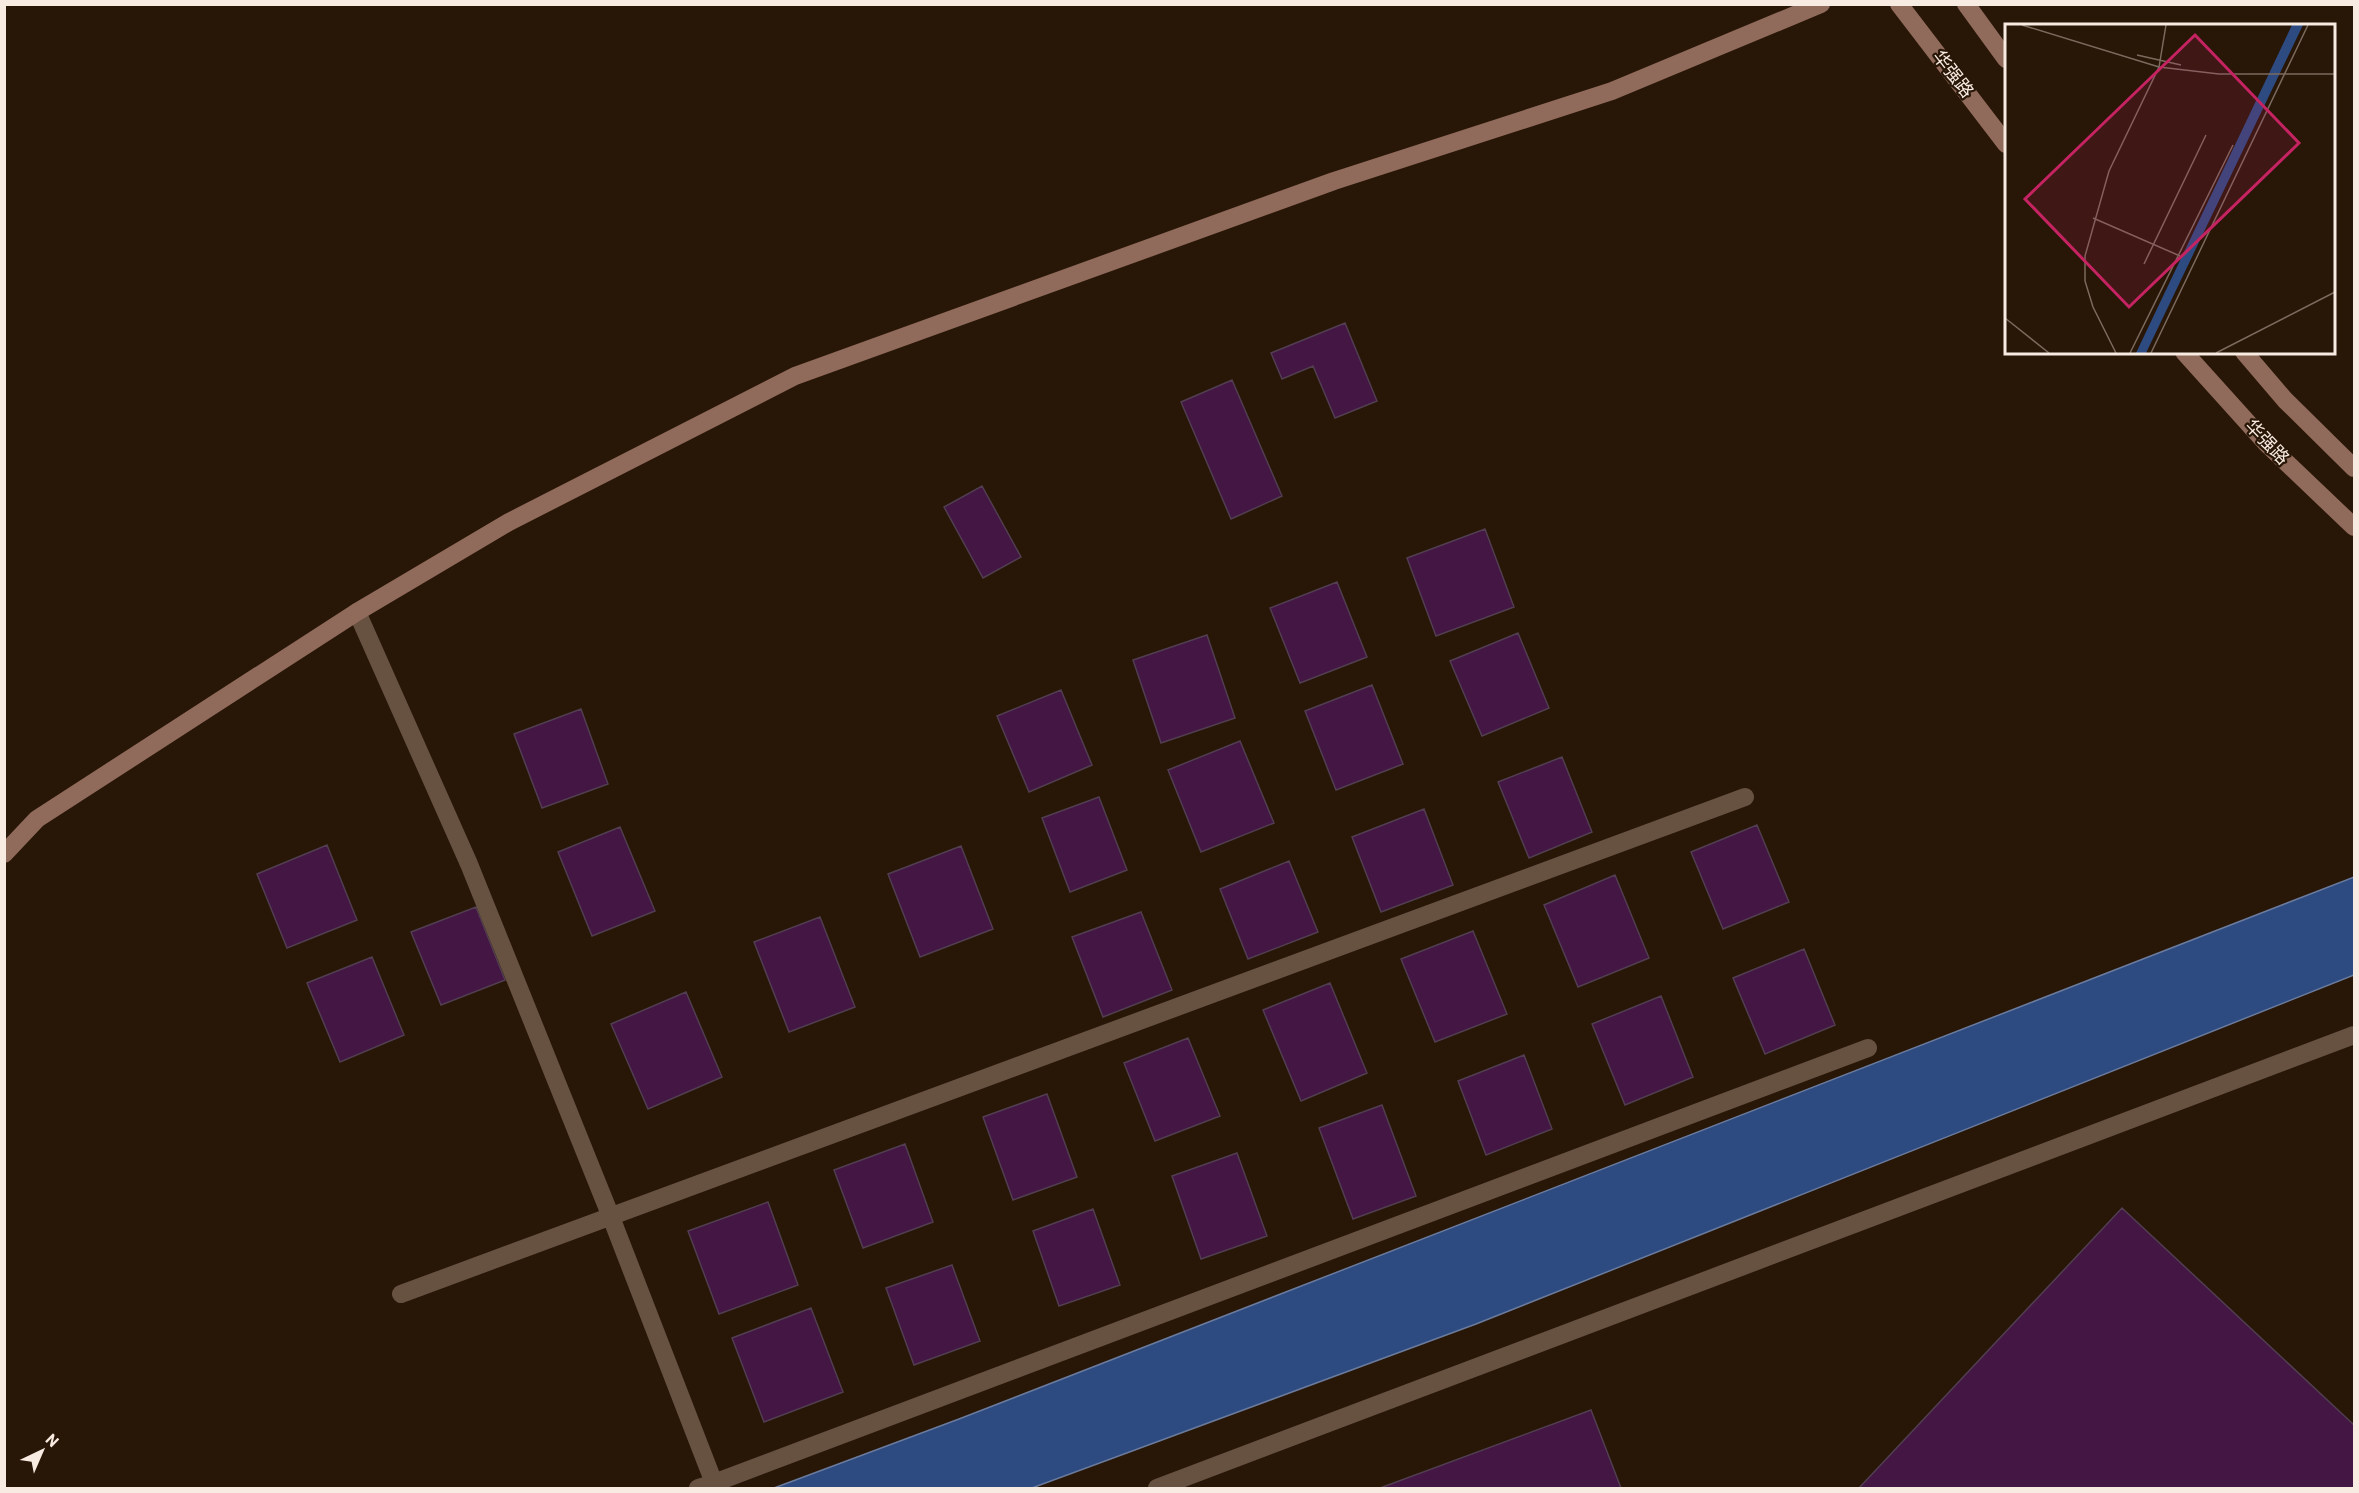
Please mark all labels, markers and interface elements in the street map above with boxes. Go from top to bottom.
inset map [2005,24,2335,354]
street label: 华强路 [1928,45,1979,101]
street label: 华强路 [2241,414,2294,468]
north arrow [12,1421,72,1481]
text: N [42,1429,63,1450]

